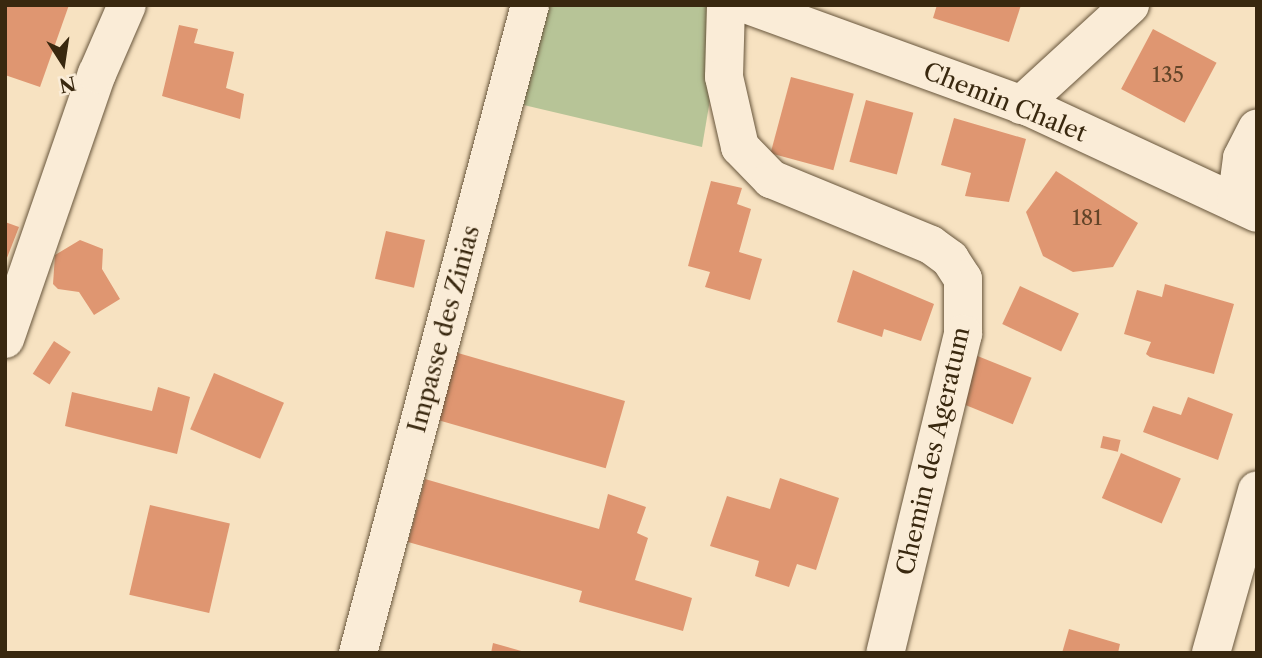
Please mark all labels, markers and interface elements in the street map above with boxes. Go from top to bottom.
north arrow [28,28,98,98]
street label: Chemin Chalet [919,56,1091,148]
house number: 135 [1152,62,1184,88]
text: N [57,71,78,97]
house number: 181 [1072,205,1102,231]
street label: Impasse des Zinias [402,222,486,436]
street label: Chemin des Ageratum [890,324,976,578]

